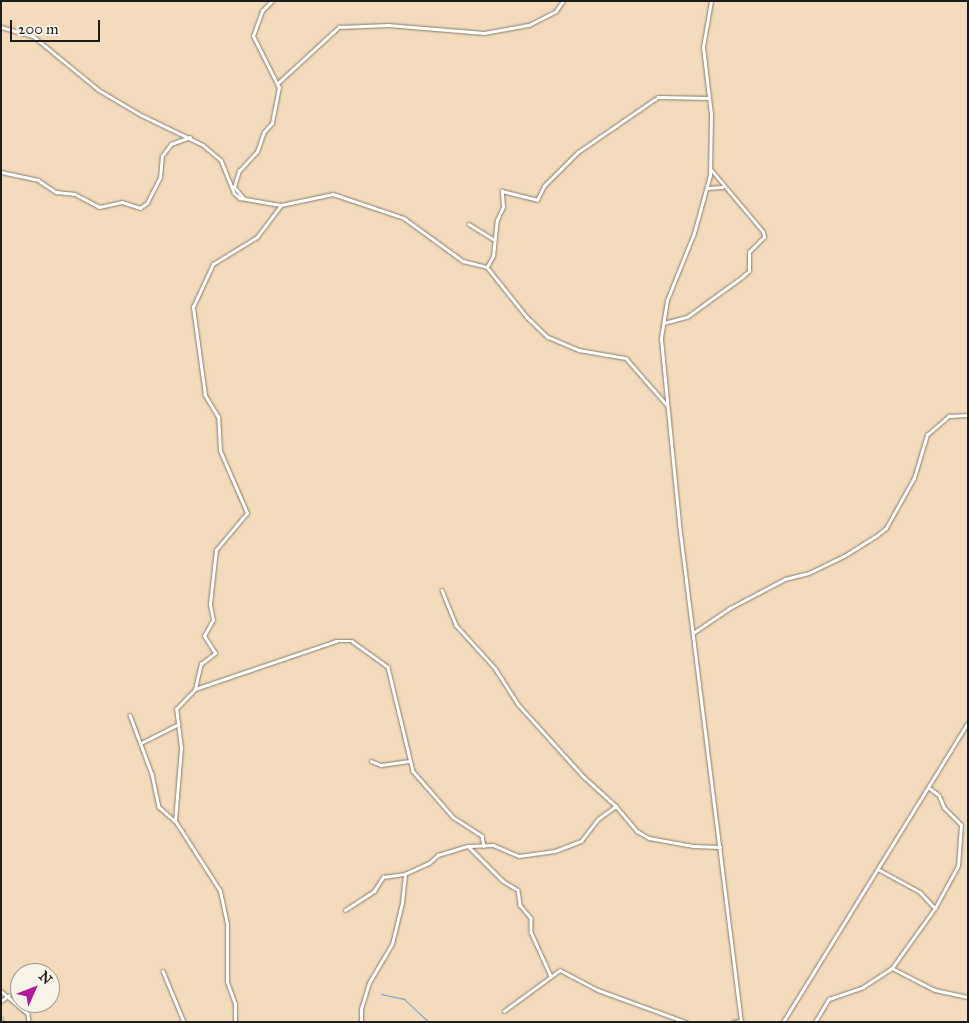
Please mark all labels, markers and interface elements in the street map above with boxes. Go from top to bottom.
scale bar [12,10,102,42]
text: 200 m [18,20,59,38]
north arrow [10,963,60,1013]
text: N [35,968,56,988]

